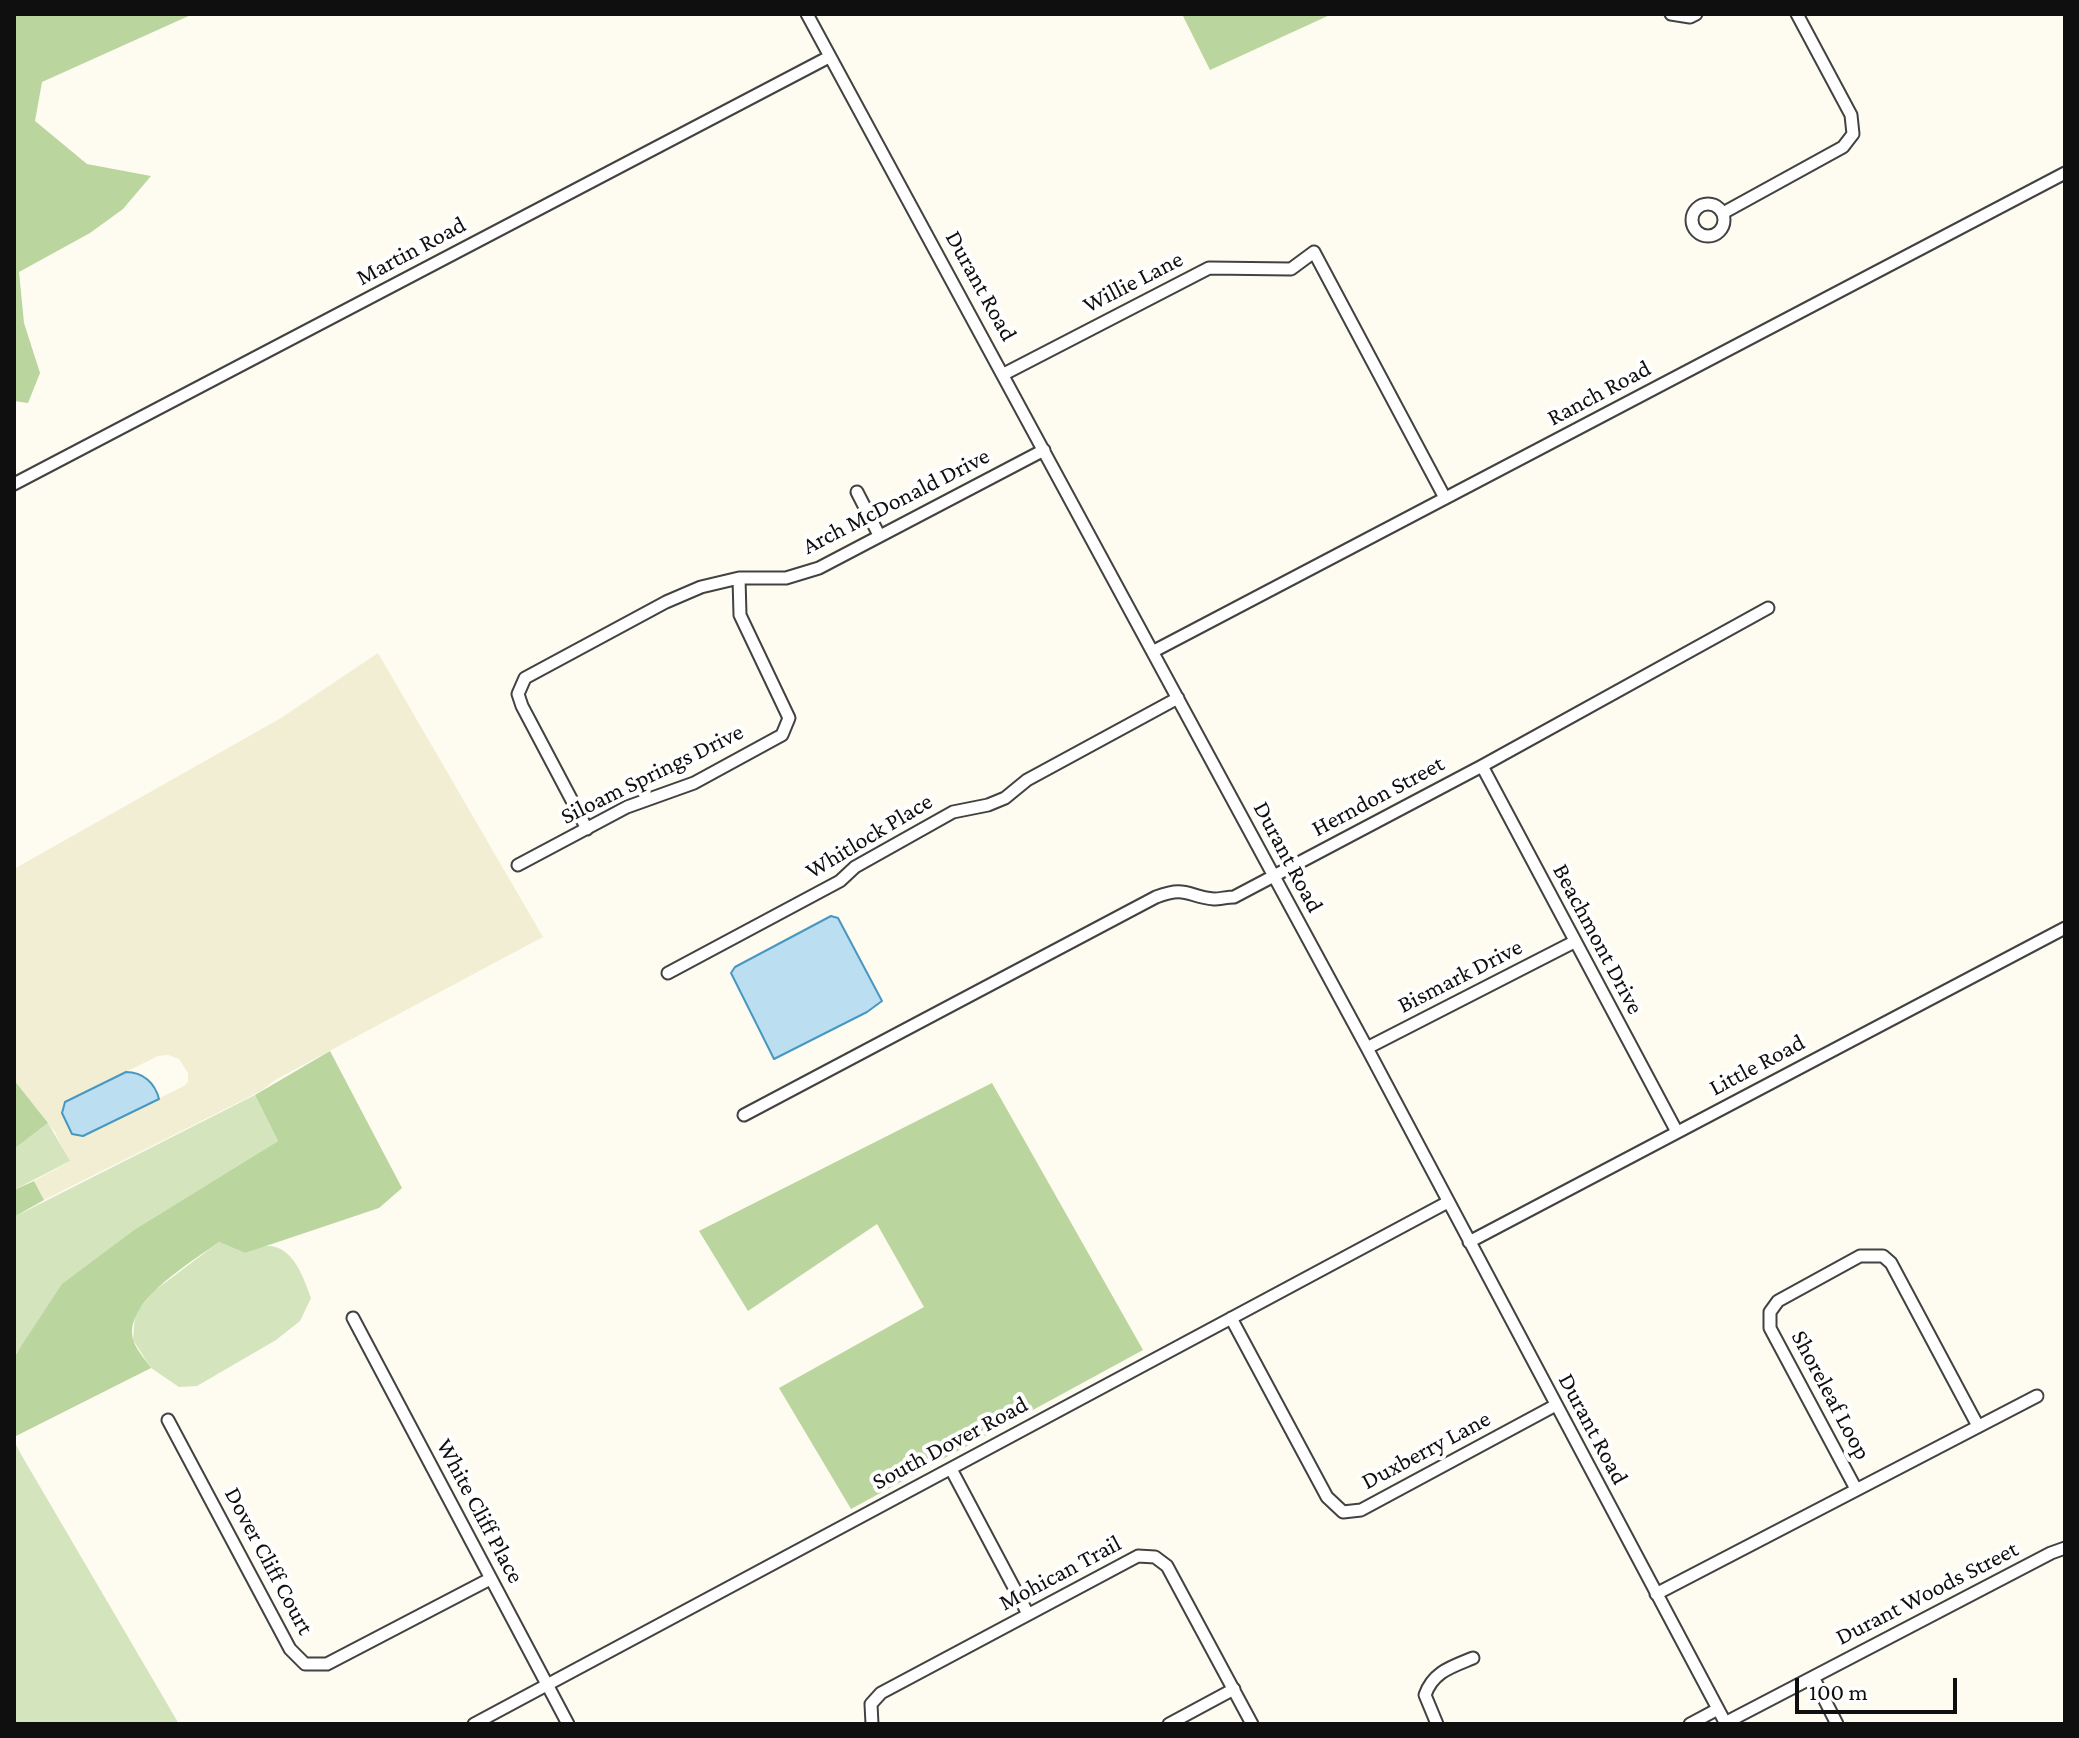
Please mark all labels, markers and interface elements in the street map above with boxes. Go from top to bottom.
street label: Martin Road [351,210,471,292]
street label: Durant Road [939,226,1023,346]
street label: Willie Lane [1078,245,1188,319]
street label: Ranch Road [1542,354,1656,432]
street label: Arch McDonald Drive [798,441,994,561]
street label: Siloam Springs Drive [556,717,748,831]
street label: Herndon Street [1307,749,1449,843]
street label: Whitlock Place [800,787,938,885]
street label: Durant Road [1247,796,1329,918]
street label: Beachmont Drive [1546,859,1650,1019]
street label: Bismark Drive [1393,932,1527,1020]
street label: Little Road [1704,1028,1810,1102]
street label: Shoreleaf Loop [1785,1325,1877,1465]
street label: Durant Road [1552,1368,1634,1490]
street label: South Dover Road [867,1390,1033,1496]
street label: Duxberry Lane [1357,1404,1495,1496]
street label: White Cliff Place [430,1434,530,1588]
street label: Dover Cliff Court [218,1482,320,1640]
street label: Mohican Trail [994,1529,1126,1617]
street label: Durant Woods Street [1831,1535,2023,1651]
scale bar [1799,1662,1961,1712]
text: 100 m [1809,1678,1868,1705]

